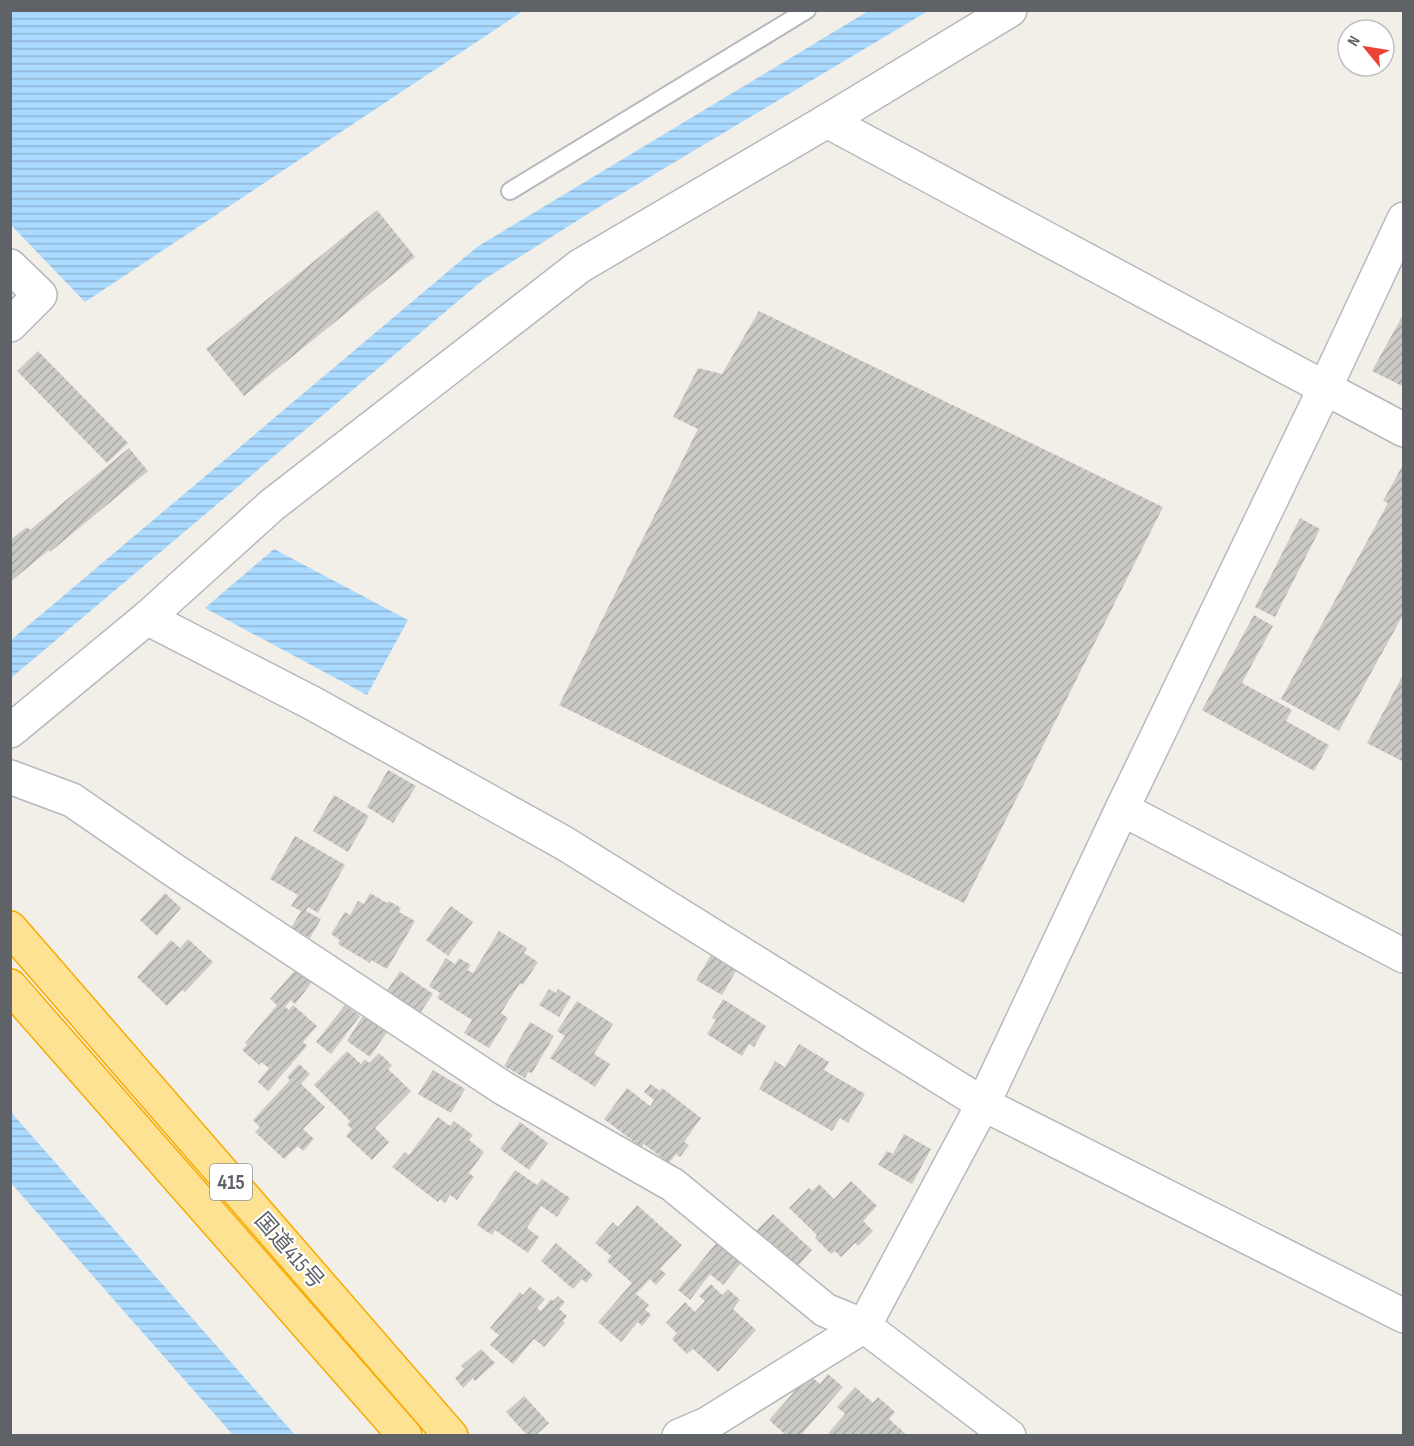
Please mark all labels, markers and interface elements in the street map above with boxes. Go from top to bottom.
north arrow [1336,18,1396,78]
text: N [1344,33,1365,50]
road number: 415 [210,1164,252,1200]
street label: 国道415号 [249,1207,329,1294]

